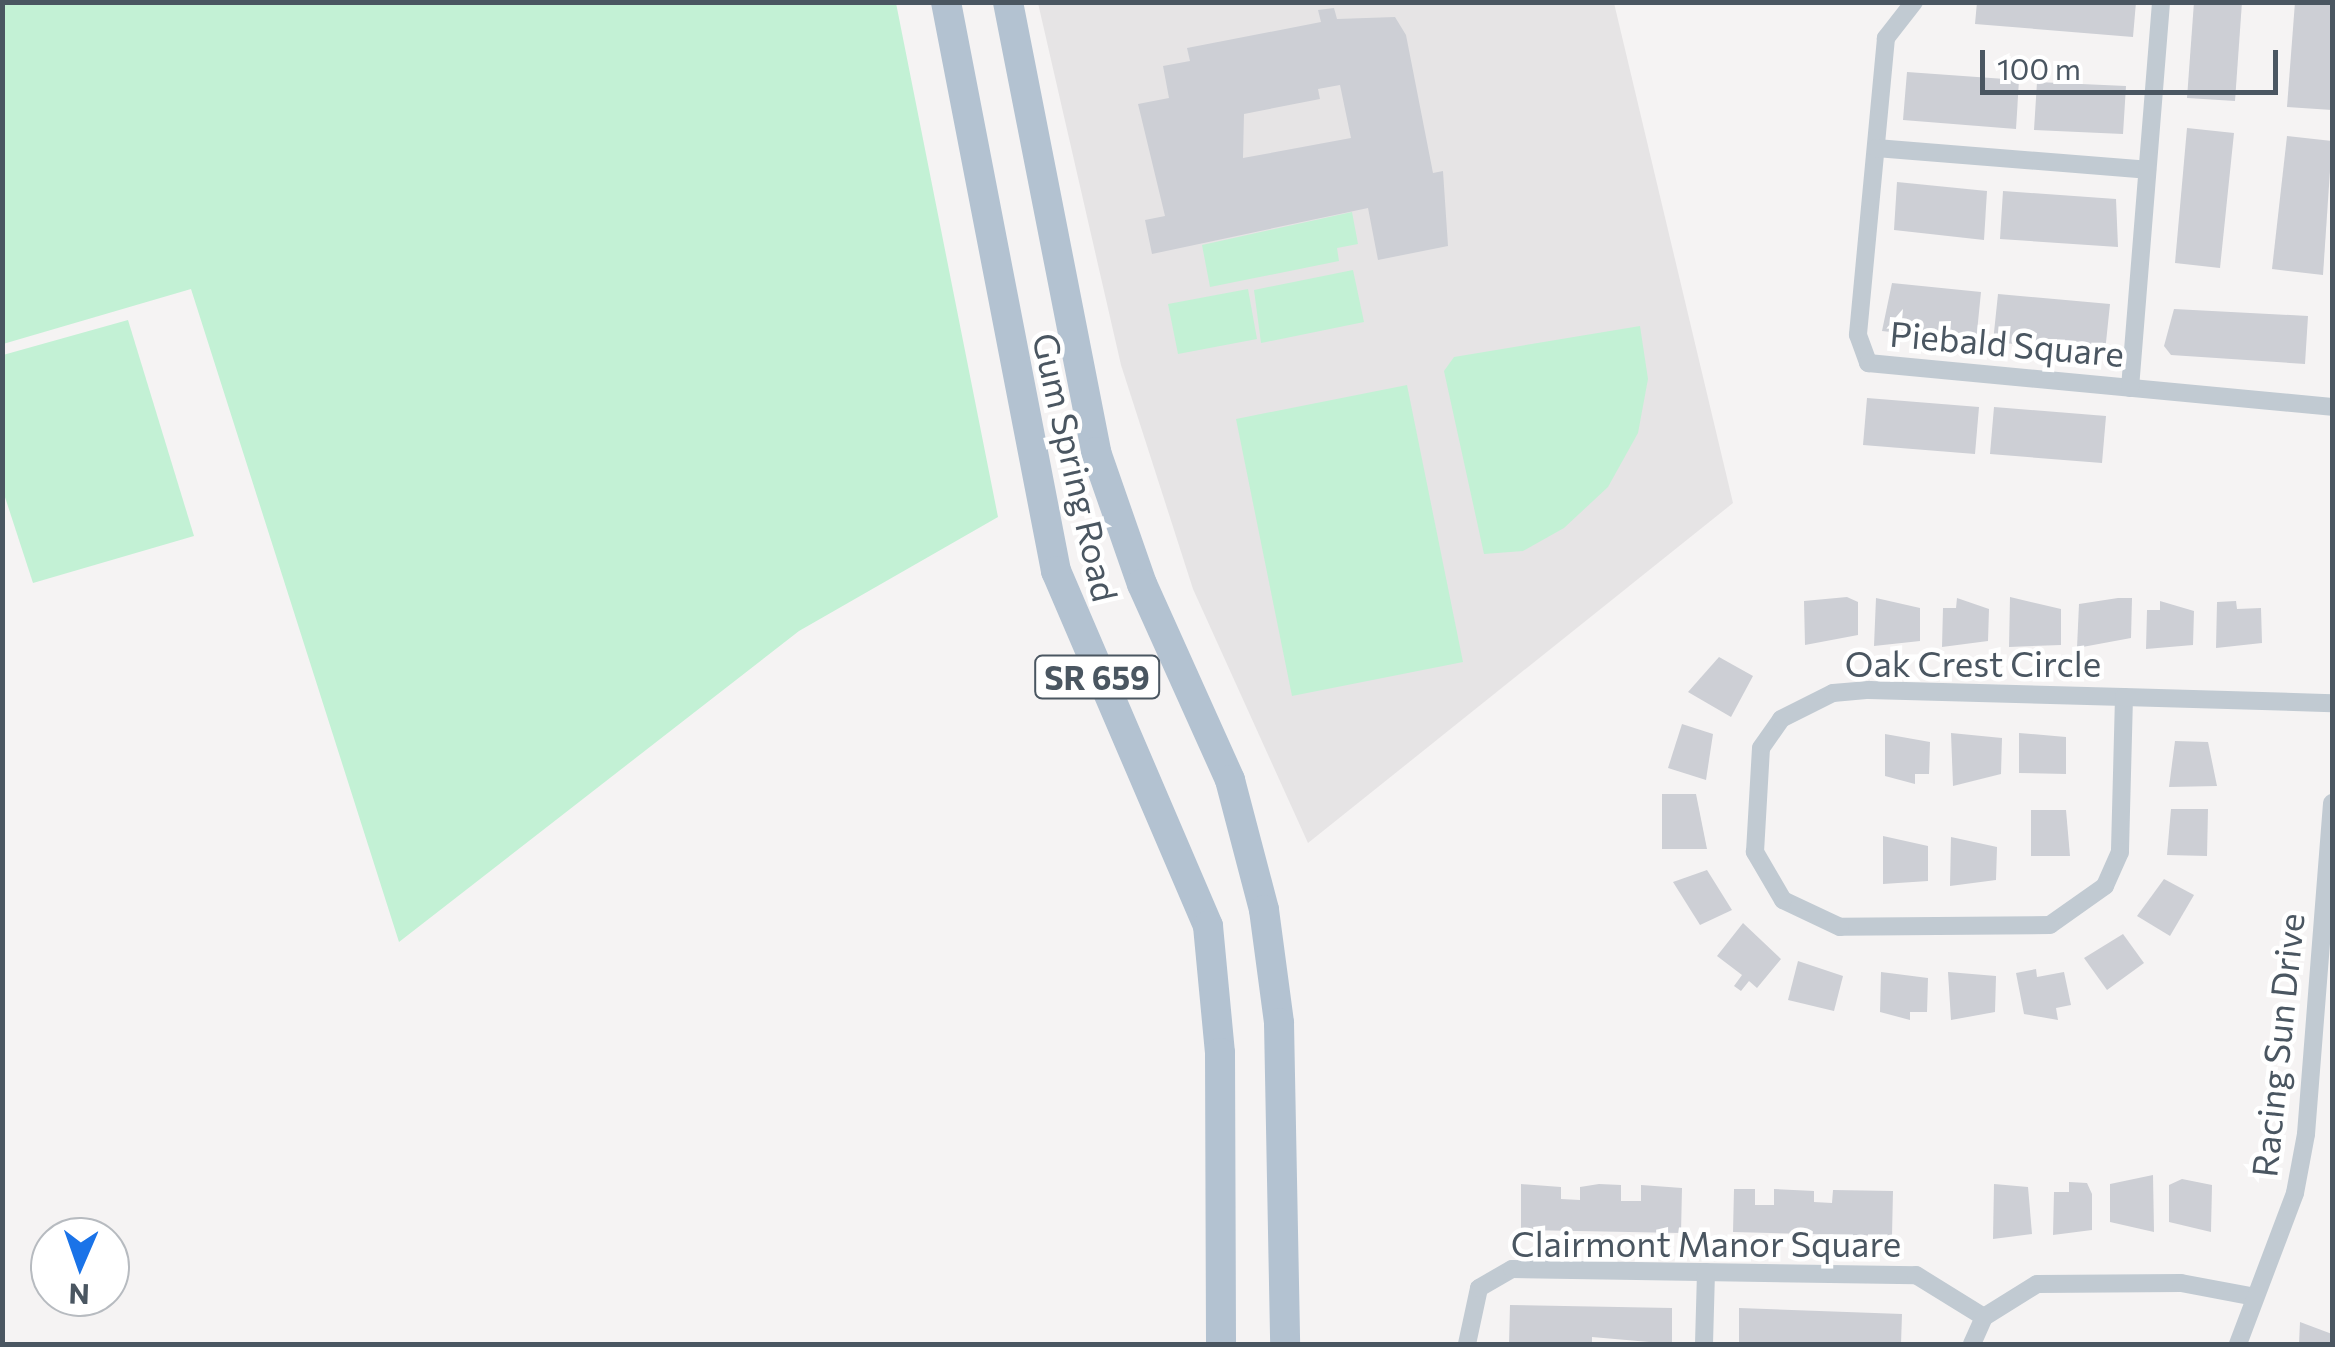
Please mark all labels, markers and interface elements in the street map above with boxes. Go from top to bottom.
scale bar [1985,30,2282,92]
text: 100 m [1997,49,2081,86]
street label: Piebald Square [1888,312,2126,374]
street label: Gum Spring Road [1025,329,1127,605]
street label: Oak Crest Circle [1845,642,2101,684]
road number: SR 659 [1032,650,1162,704]
street label: Racing Sun Drive [2242,911,2312,1179]
north arrow [30,1217,130,1317]
street label: Clairmont Manor Square [1511,1222,1901,1264]
text: N [68,1278,90,1312]

